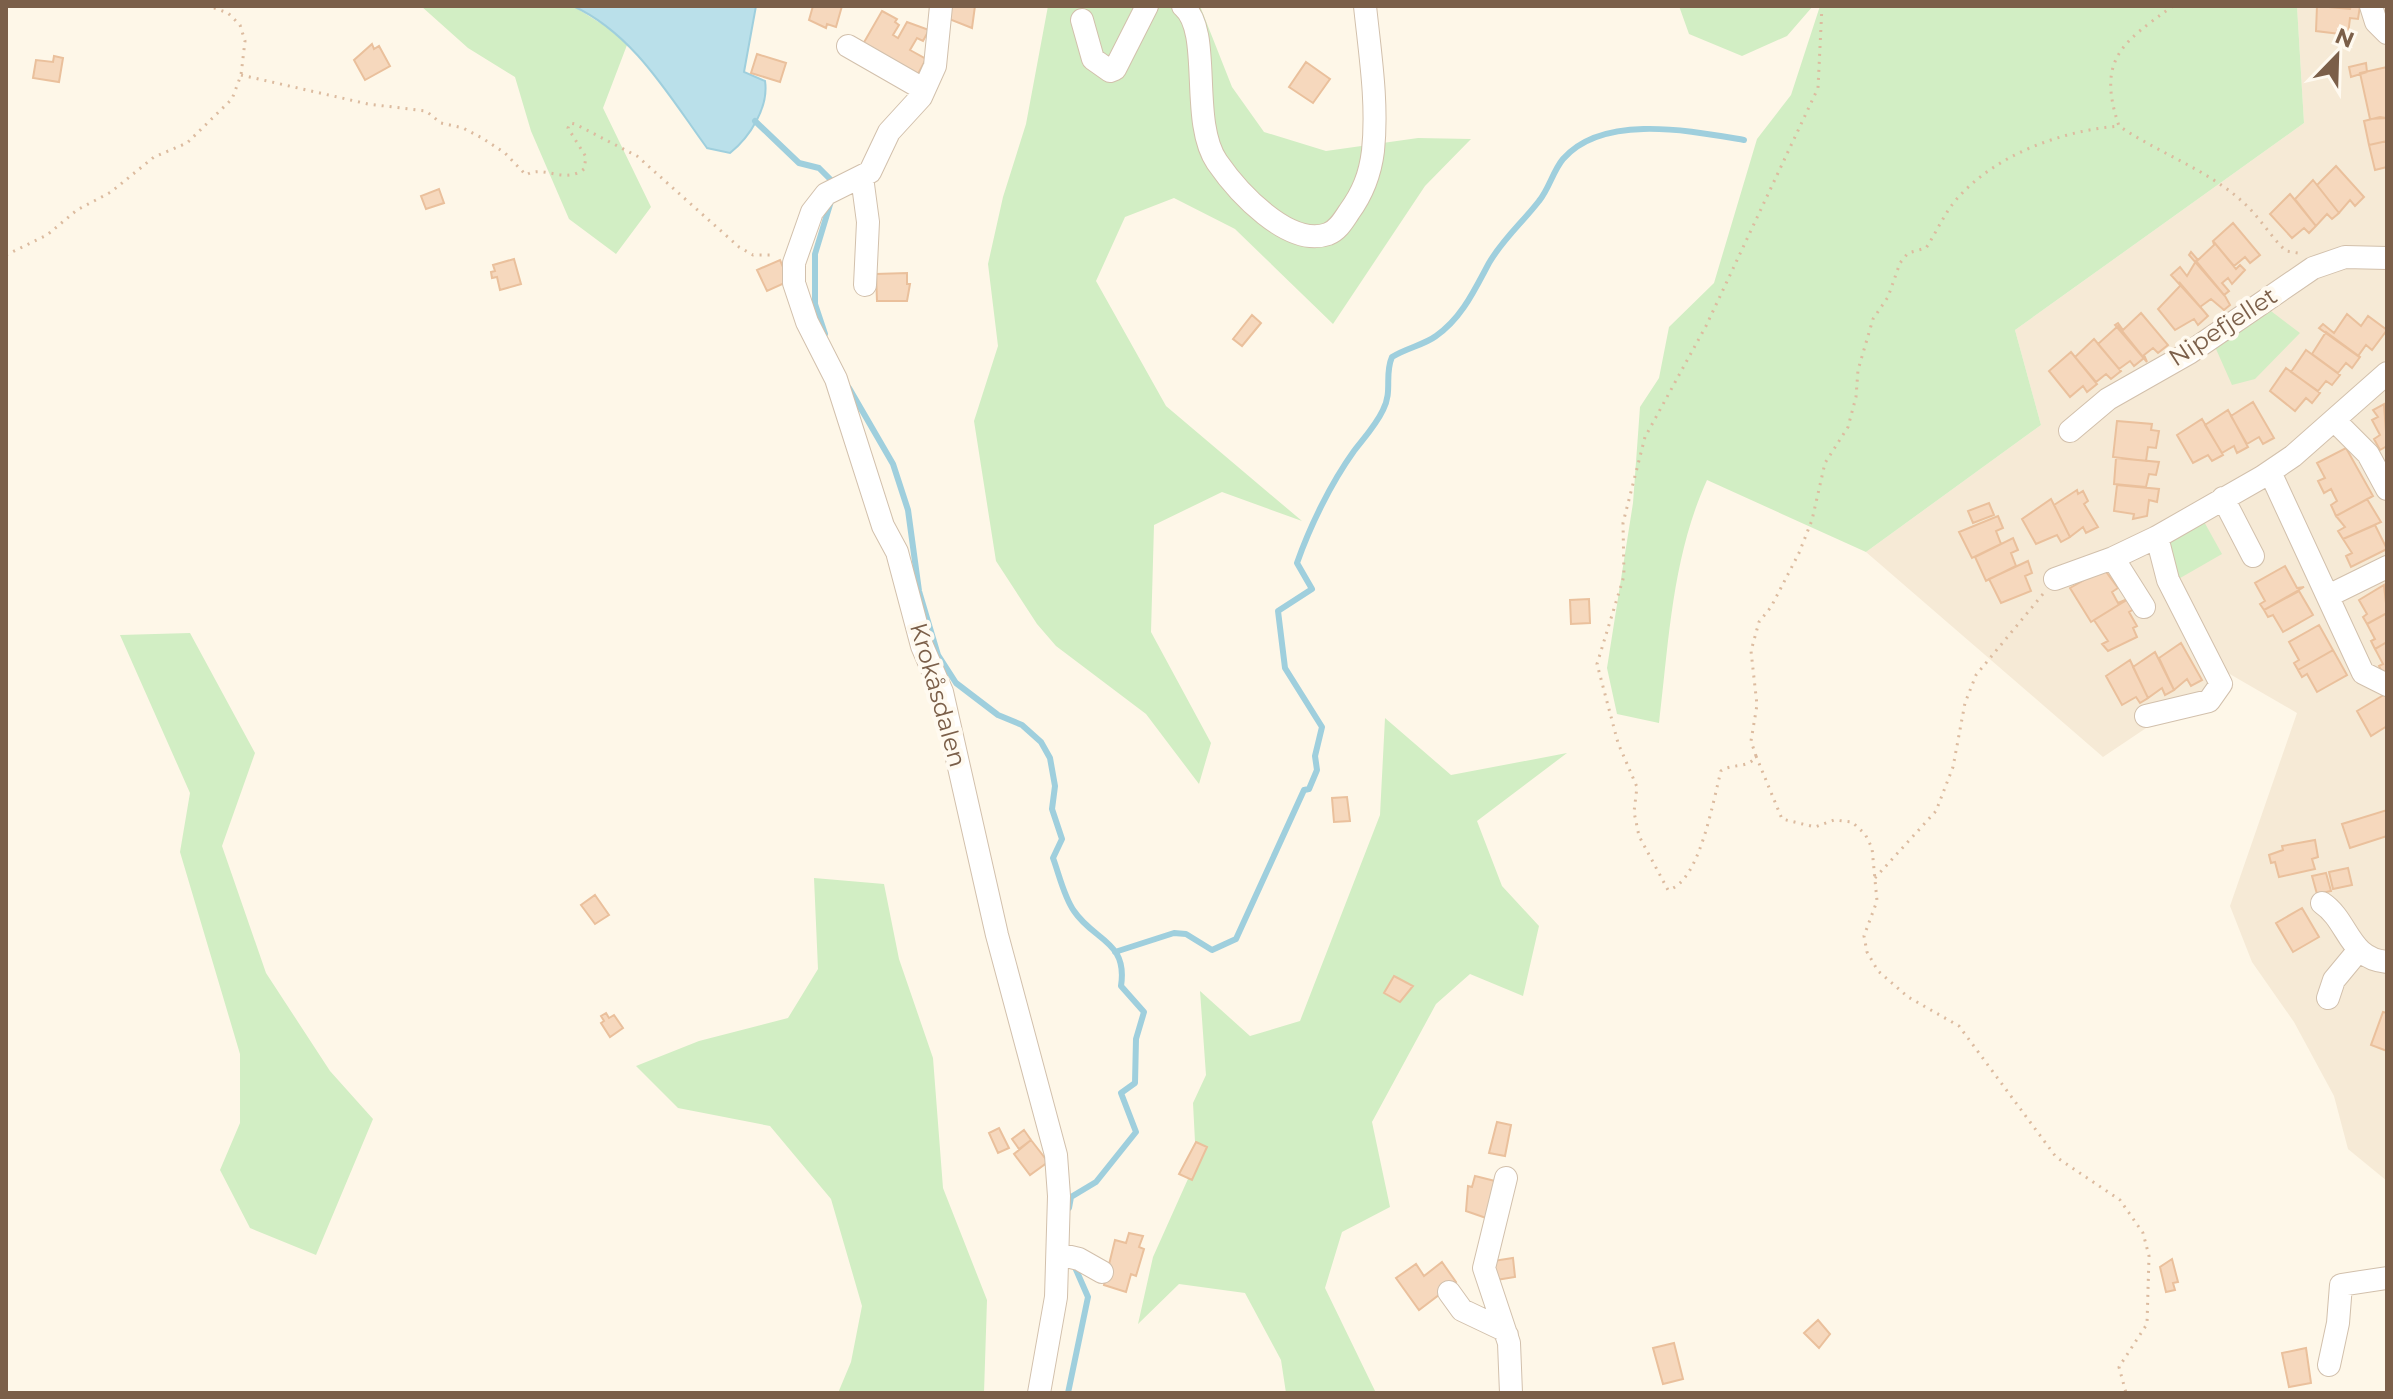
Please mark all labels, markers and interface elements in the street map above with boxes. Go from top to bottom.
north arrow [2297,16,2377,96]
text: N [2331,22,2358,54]
street label: Nipefjellet [2163,281,2282,372]
street label: Krokåsdalen [904,619,973,770]

